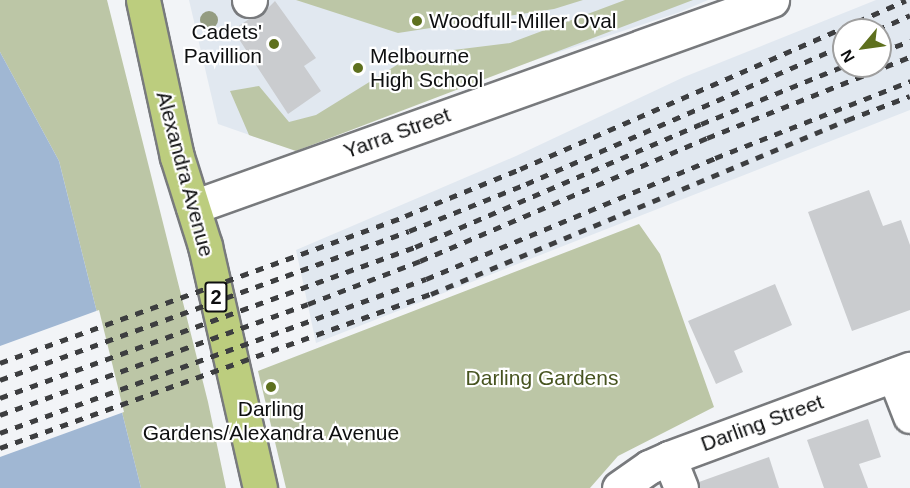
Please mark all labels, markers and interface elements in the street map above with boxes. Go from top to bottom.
place label: Woodfull-Miller Oval [429,8,616,34]
marker: Woodfull-Miller Oval [410,14,424,28]
north arrow [832,18,892,78]
place label: Cadets' Pavillion [184,19,262,69]
marker: Cadets' Pavillion [267,37,281,51]
place label: Melbourne High School [370,43,483,93]
text: N [837,47,858,65]
marker: Melbourne High School [351,61,365,75]
street label: Alexandra Avenue [151,88,219,260]
street label: Yarra Street [340,102,454,164]
road number: 2 [204,280,228,314]
park label: Darling Gardens [466,365,618,391]
marker: Darling Gardens/Alexandra Avenue [264,380,278,394]
street label: Darling Street [697,389,827,457]
place label: Darling Gardens/Alexandra Avenue [142,396,400,446]

